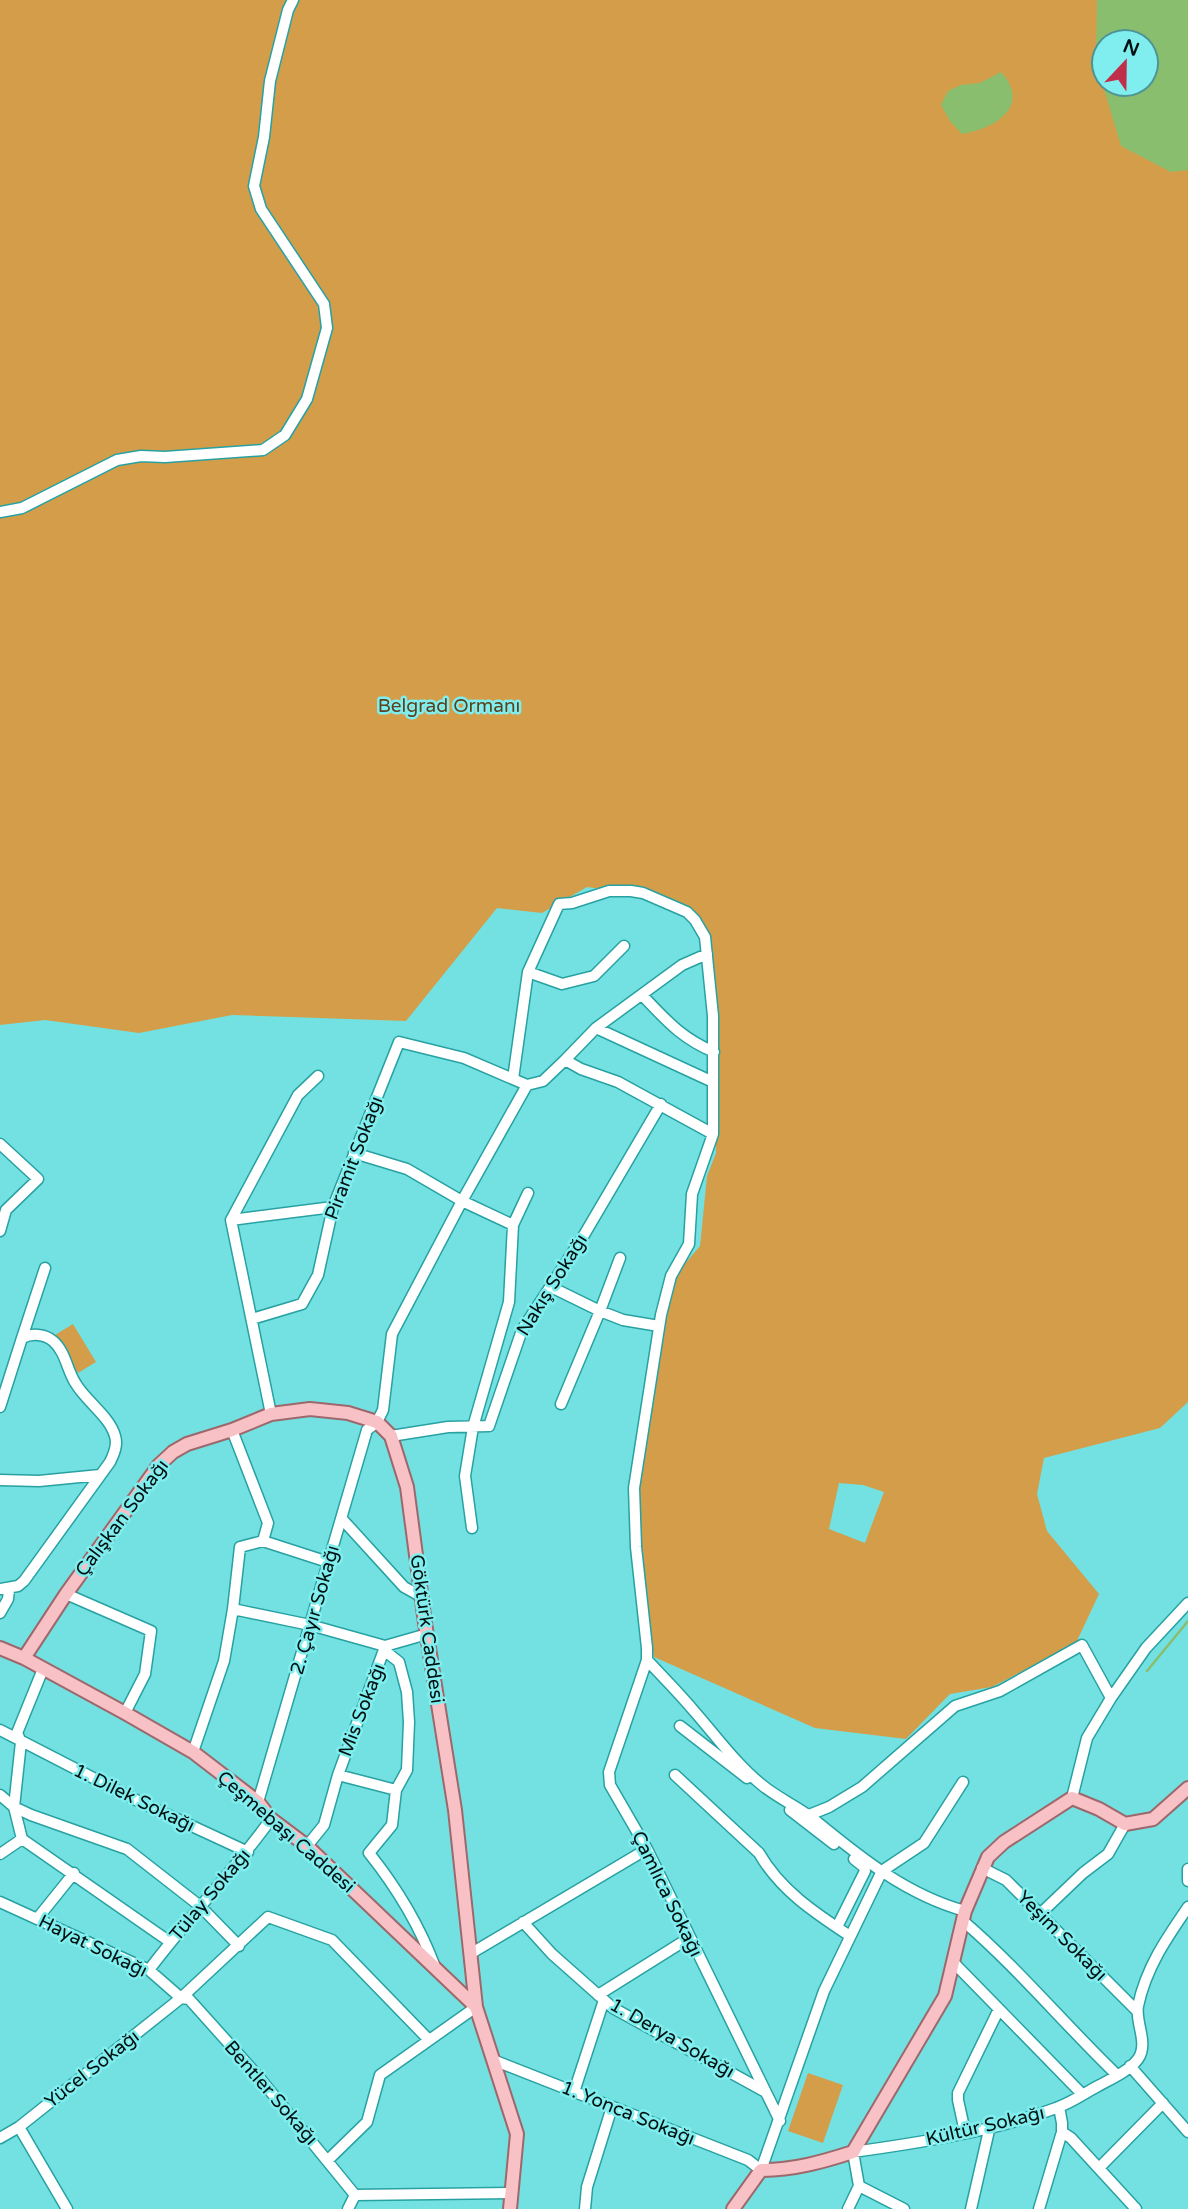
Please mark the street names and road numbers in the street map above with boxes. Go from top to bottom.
street label: Piramit Sokağı [320,1093,388,1223]
street label: Nakış Sokağı [512,1230,592,1340]
street label: Çalışkan Sokağı [71,1455,173,1581]
street label: 2. Çayır Sokağı [286,1543,344,1677]
street label: Göktürk Caddesi [406,1553,448,1705]
street label: Mis Sokağı [334,1660,390,1760]
street label: 1. Dilek Sokağı [70,1759,198,1837]
street label: Çeşmebaşı Caddesi [213,1766,359,1898]
street label: Çamlıca Sokağı [627,1827,707,1961]
street label: Tülay Sokağı [165,1845,255,1945]
street label: Yeşim Sokağı [1012,1886,1112,1986]
street label: Hayat Sokağı [35,1910,151,1982]
street label: 1. Derya Sokağı [606,1993,738,2083]
street label: Yücel Sokağı [40,2025,144,2113]
street label: Bentler Sokağı [220,2036,322,2150]
street label: 1. Yonca Sokağı [558,2076,698,2150]
street label: Kültür Sokağı [924,2102,1046,2150]

